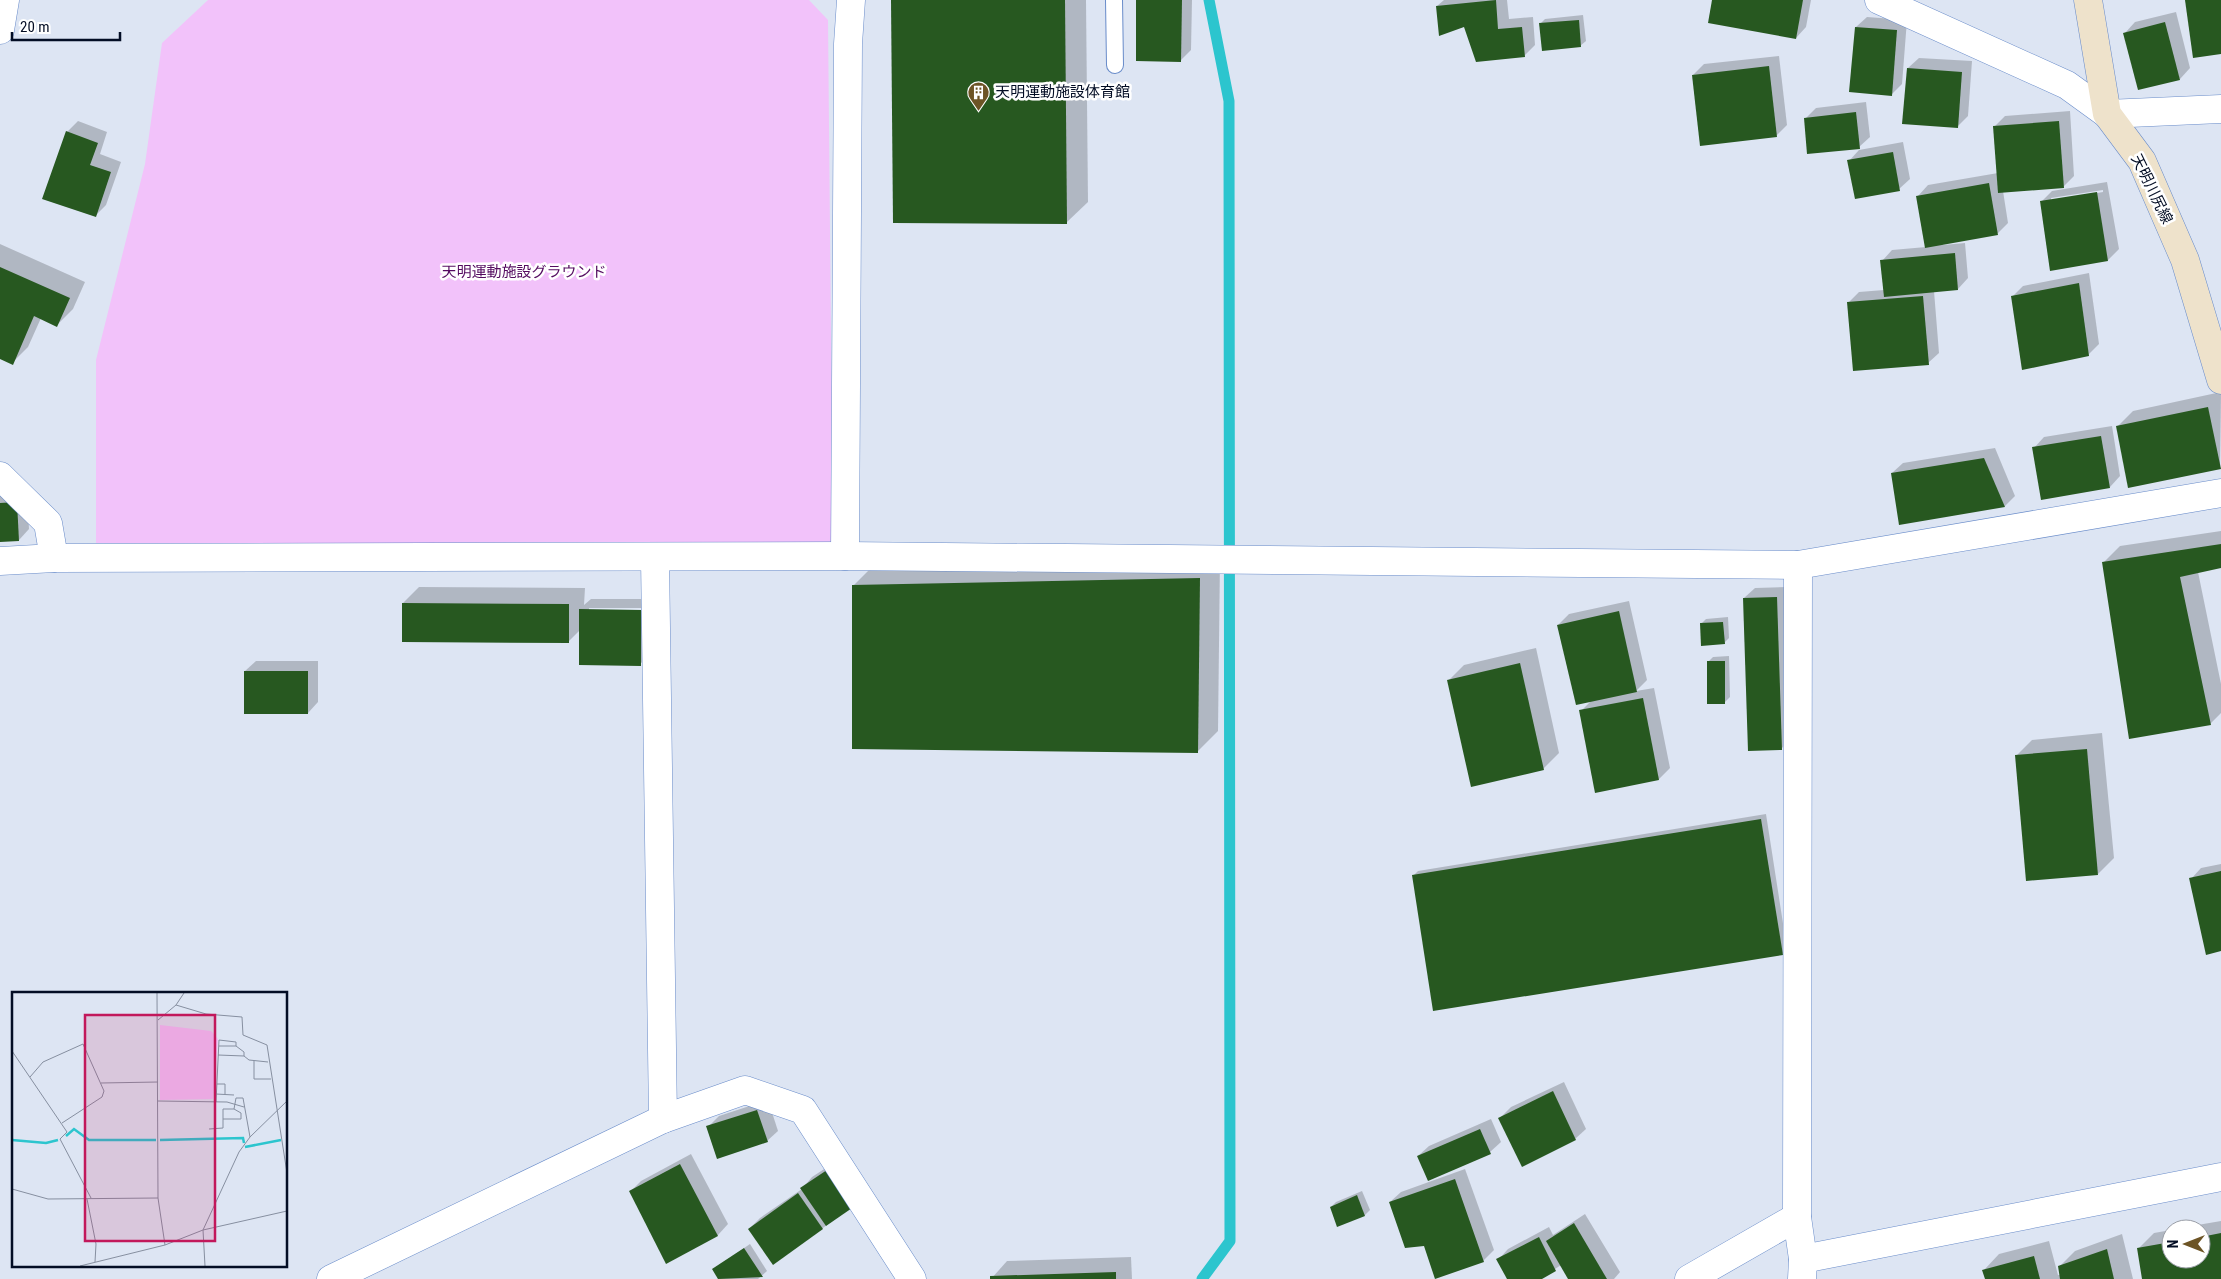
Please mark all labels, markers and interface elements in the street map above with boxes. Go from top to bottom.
scale bar [12,10,120,42]
text: 20 m [20,18,50,36]
building icon: 天明運動施設体育館 [967,80,991,111]
place label: 天明運動施設体育館 [995,83,1130,101]
street label: 天明川尻線 [2127,151,2177,227]
park label: 天明運動施設グラウンド [441,263,607,281]
inset map [12,992,288,1266]
north arrow [2161,1219,2211,1269]
text: N [2165,1240,2181,1248]

